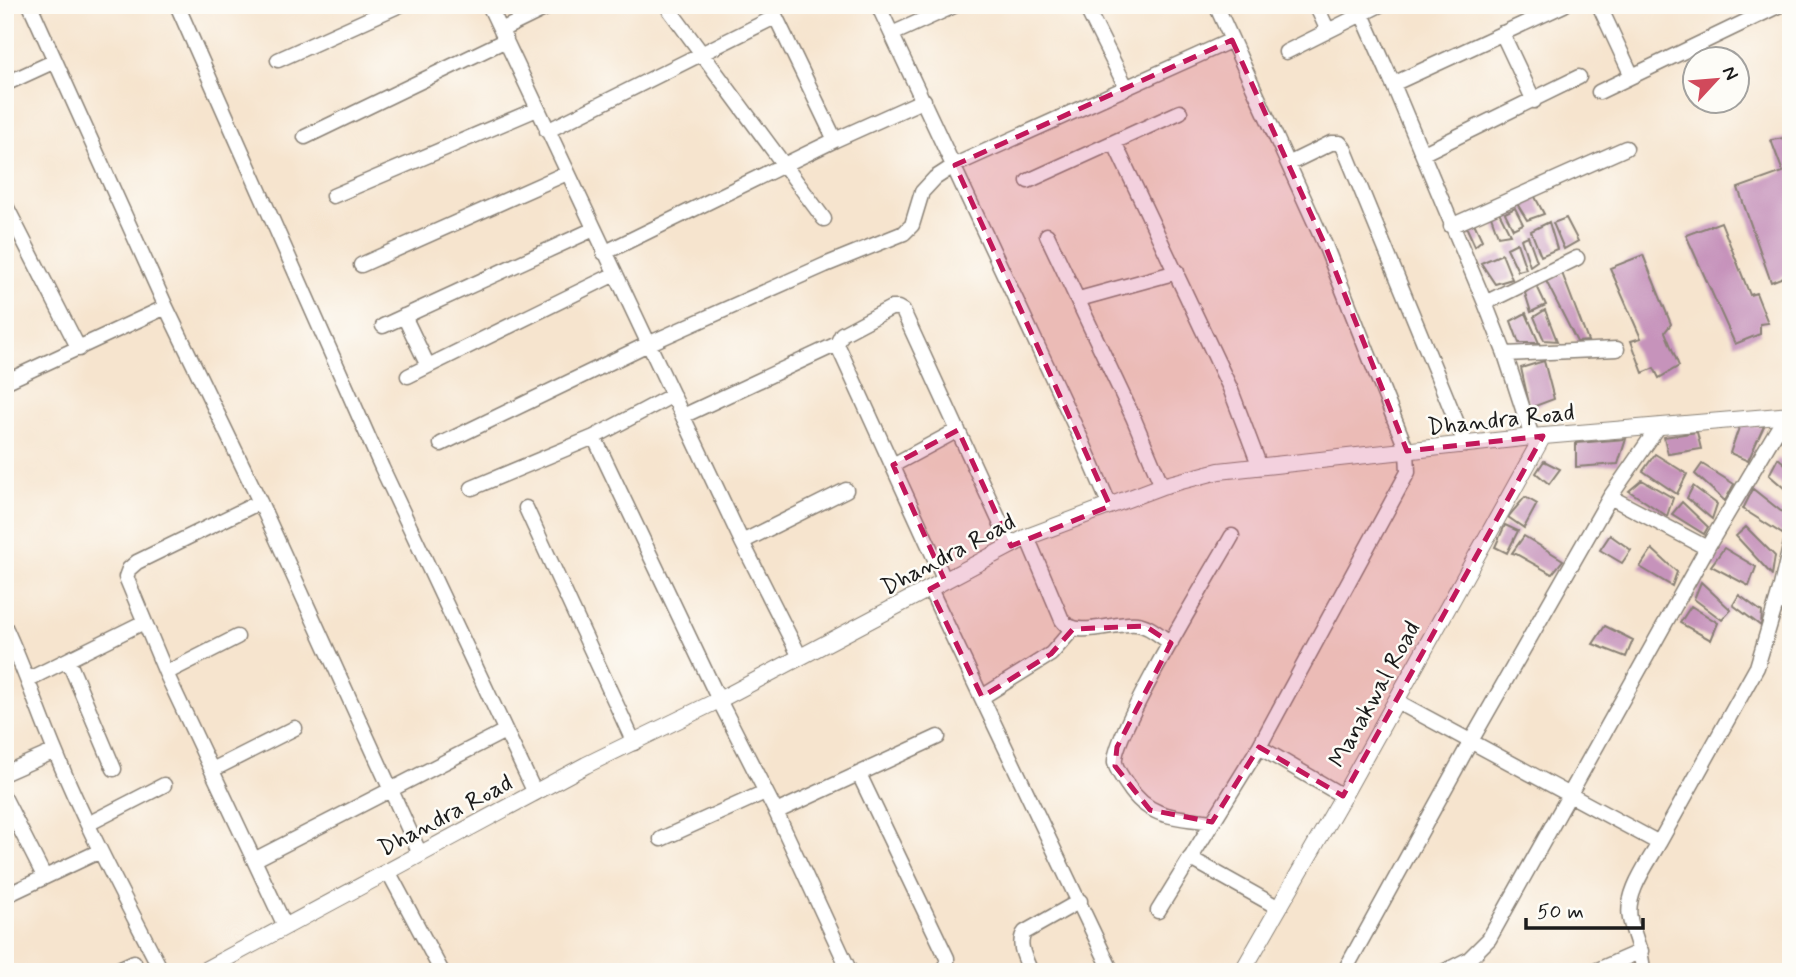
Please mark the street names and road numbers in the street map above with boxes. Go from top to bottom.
street label: Dhandra Road [1426,397,1576,444]
street label: Dhandra Road [876,507,1021,604]
street label: Manakwal Road [1322,616,1428,773]
street label: Dhandra Road [373,768,518,865]

